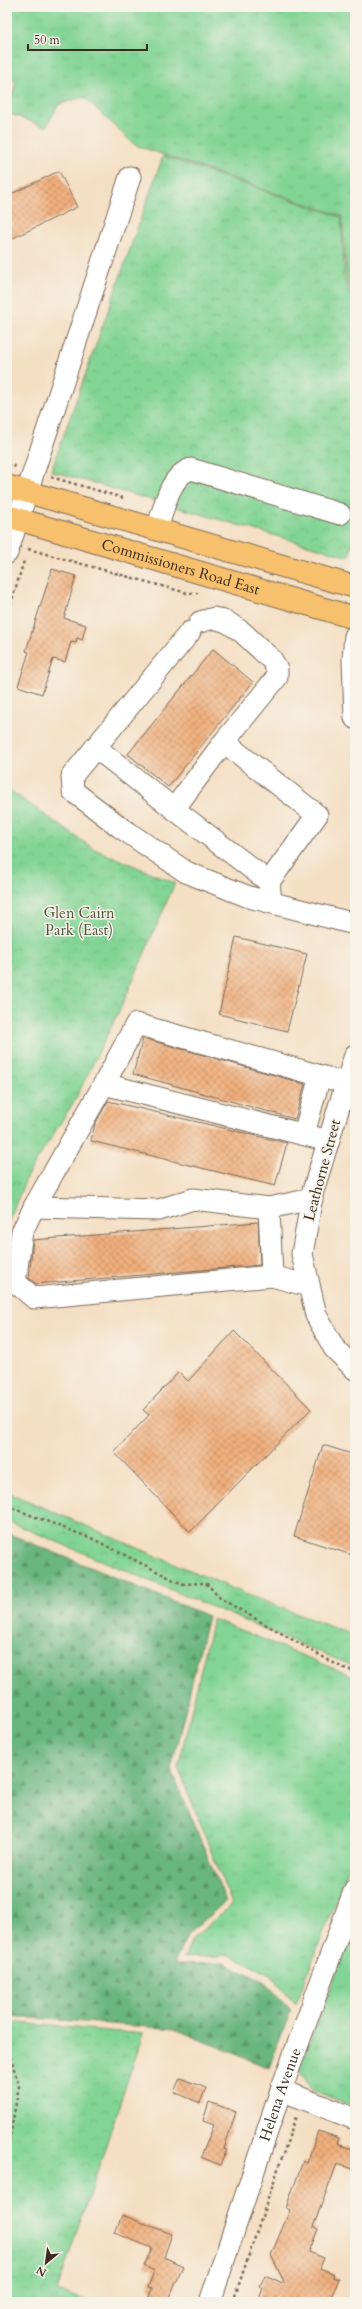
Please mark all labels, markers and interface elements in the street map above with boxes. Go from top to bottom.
scale bar [28,26,147,52]
text: 50 m [34,32,61,48]
street label: Commissioners Road East [99,534,262,600]
park label: Glen Cairn Park (East) [43,903,115,940]
street label: Leathorne Street [299,1117,345,1223]
street label: Helena Avenue [255,2045,306,2144]
north arrow [26,2243,66,2283]
text: N [33,2262,49,2280]

